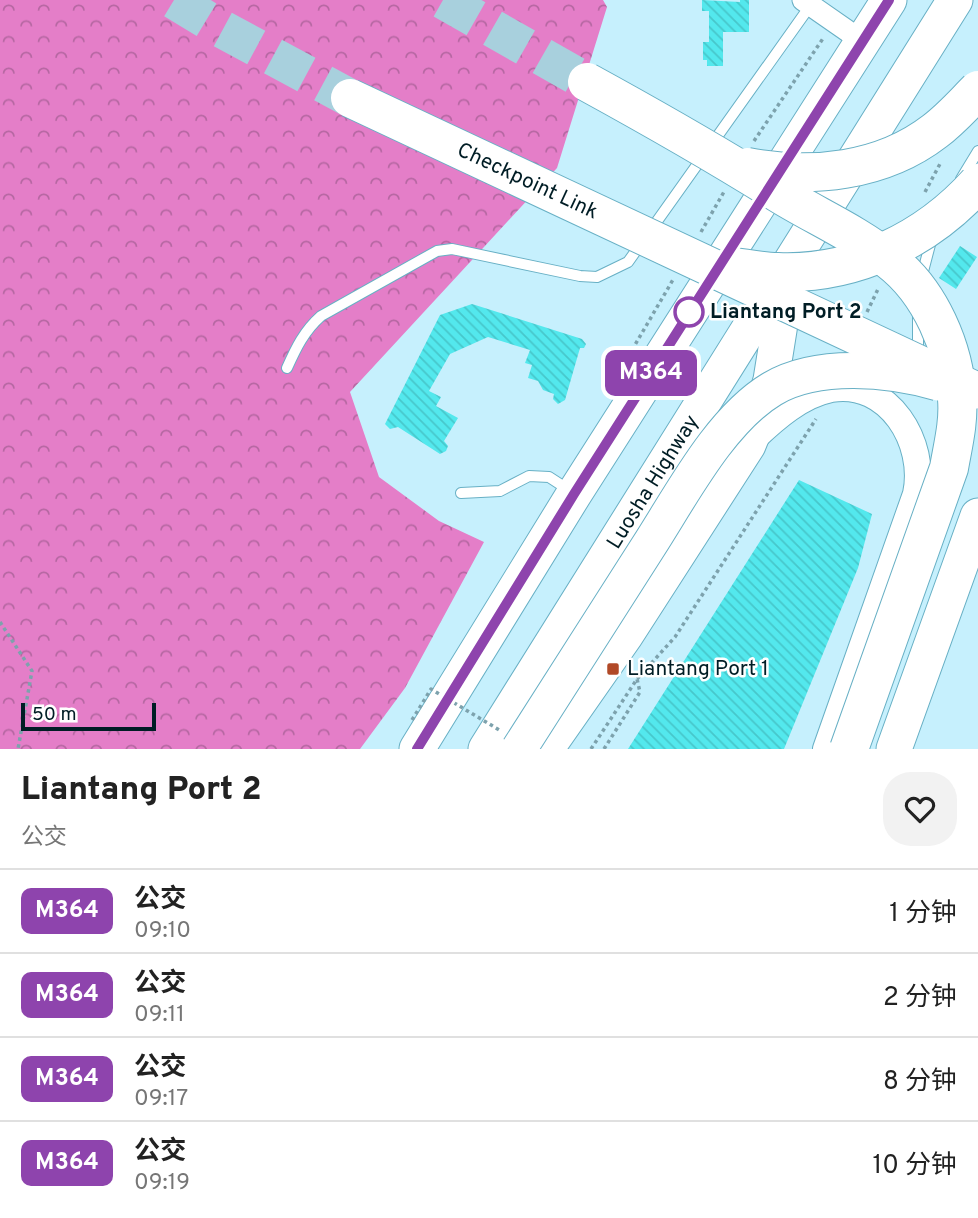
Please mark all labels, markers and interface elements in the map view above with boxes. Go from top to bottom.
street label: Checkpoint Link [452,136,602,226]
marker: Liantang Port 2 [674,297,704,327]
place label: Liantang Port 2 [710,299,862,326]
line badge: M364 [602,350,700,396]
text: M364 [619,358,683,388]
street label: Luosha Highway [601,410,705,554]
place label: Liantang Port 1 [627,656,769,683]
marker: Liantang Port 1 [605,661,621,677]
scale bar [21,700,156,732]
text: 50 m [32,703,77,727]
text: Liantang Port 2 [21,770,262,812]
button: heart [883,772,957,846]
text: 公交 [21,824,67,853]
text: 公交 [134,884,186,917]
text: M364 [35,896,99,926]
text: 1 分钟 [889,898,957,931]
text: 09:10 [134,917,191,946]
text: 公交 [134,968,186,1001]
text: M364 [35,980,99,1010]
text: 2 分钟 [883,982,957,1015]
text: 09:11 [134,1001,185,1030]
text: 公交 [134,1052,186,1085]
text: M364 [35,1064,99,1094]
text: 8 分钟 [883,1066,957,1099]
text: 09:17 [134,1085,188,1114]
text: 公交 [134,1136,186,1169]
text: M364 [35,1148,99,1178]
text: 10 分钟 [872,1150,957,1183]
text: 09:19 [134,1169,190,1198]

